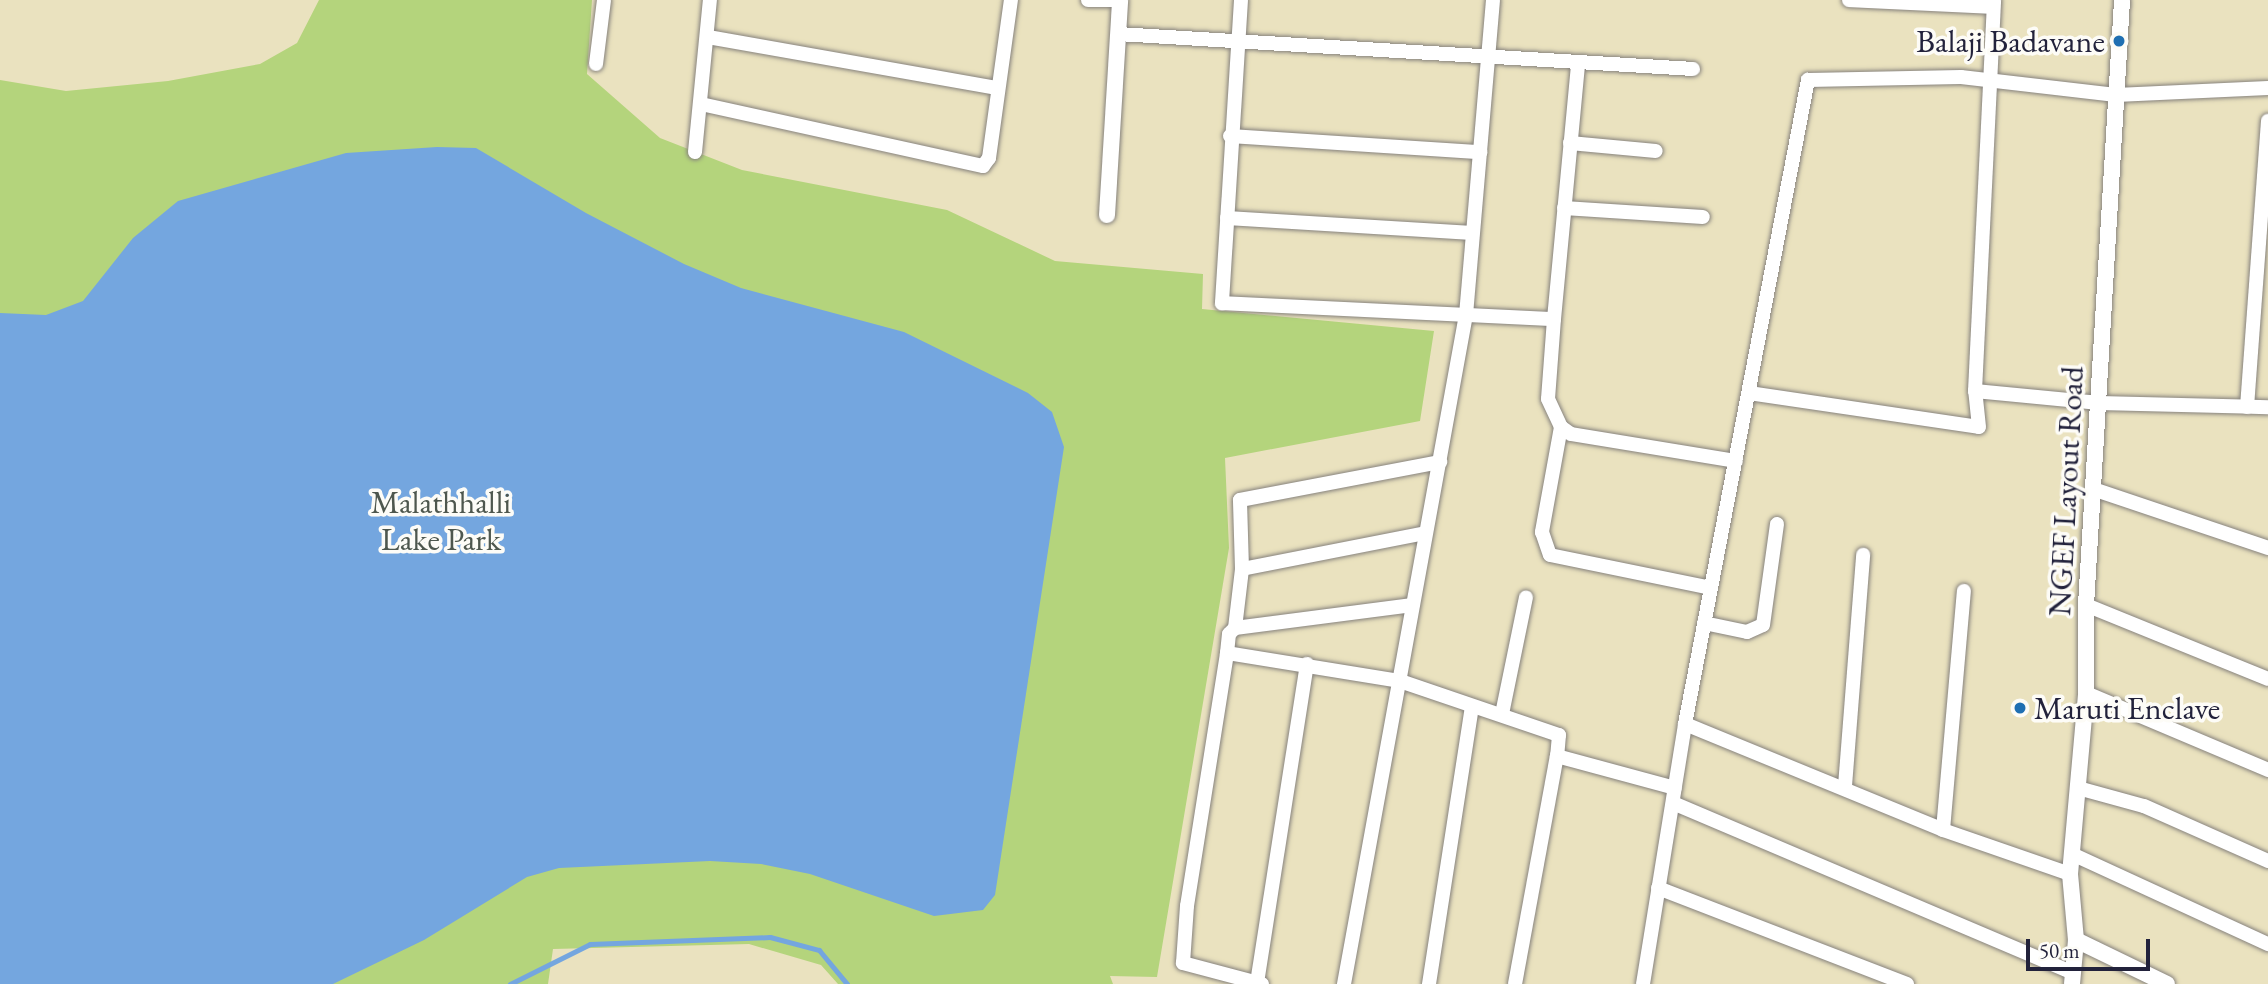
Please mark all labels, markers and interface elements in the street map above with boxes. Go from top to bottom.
place label: Balaji Badavane [1916,22,2105,60]
marker: Balaji Badavane [2111,33,2127,49]
street label: NGEF Layout Road [2040,365,2092,617]
park label: Malathhalli Lake Park [371,484,511,559]
place label: Maruti Enclave [2034,689,2220,727]
marker: Maruti Enclave [2012,700,2028,716]
scale bar [2030,925,2154,969]
text: 50 m [2039,937,2080,964]

